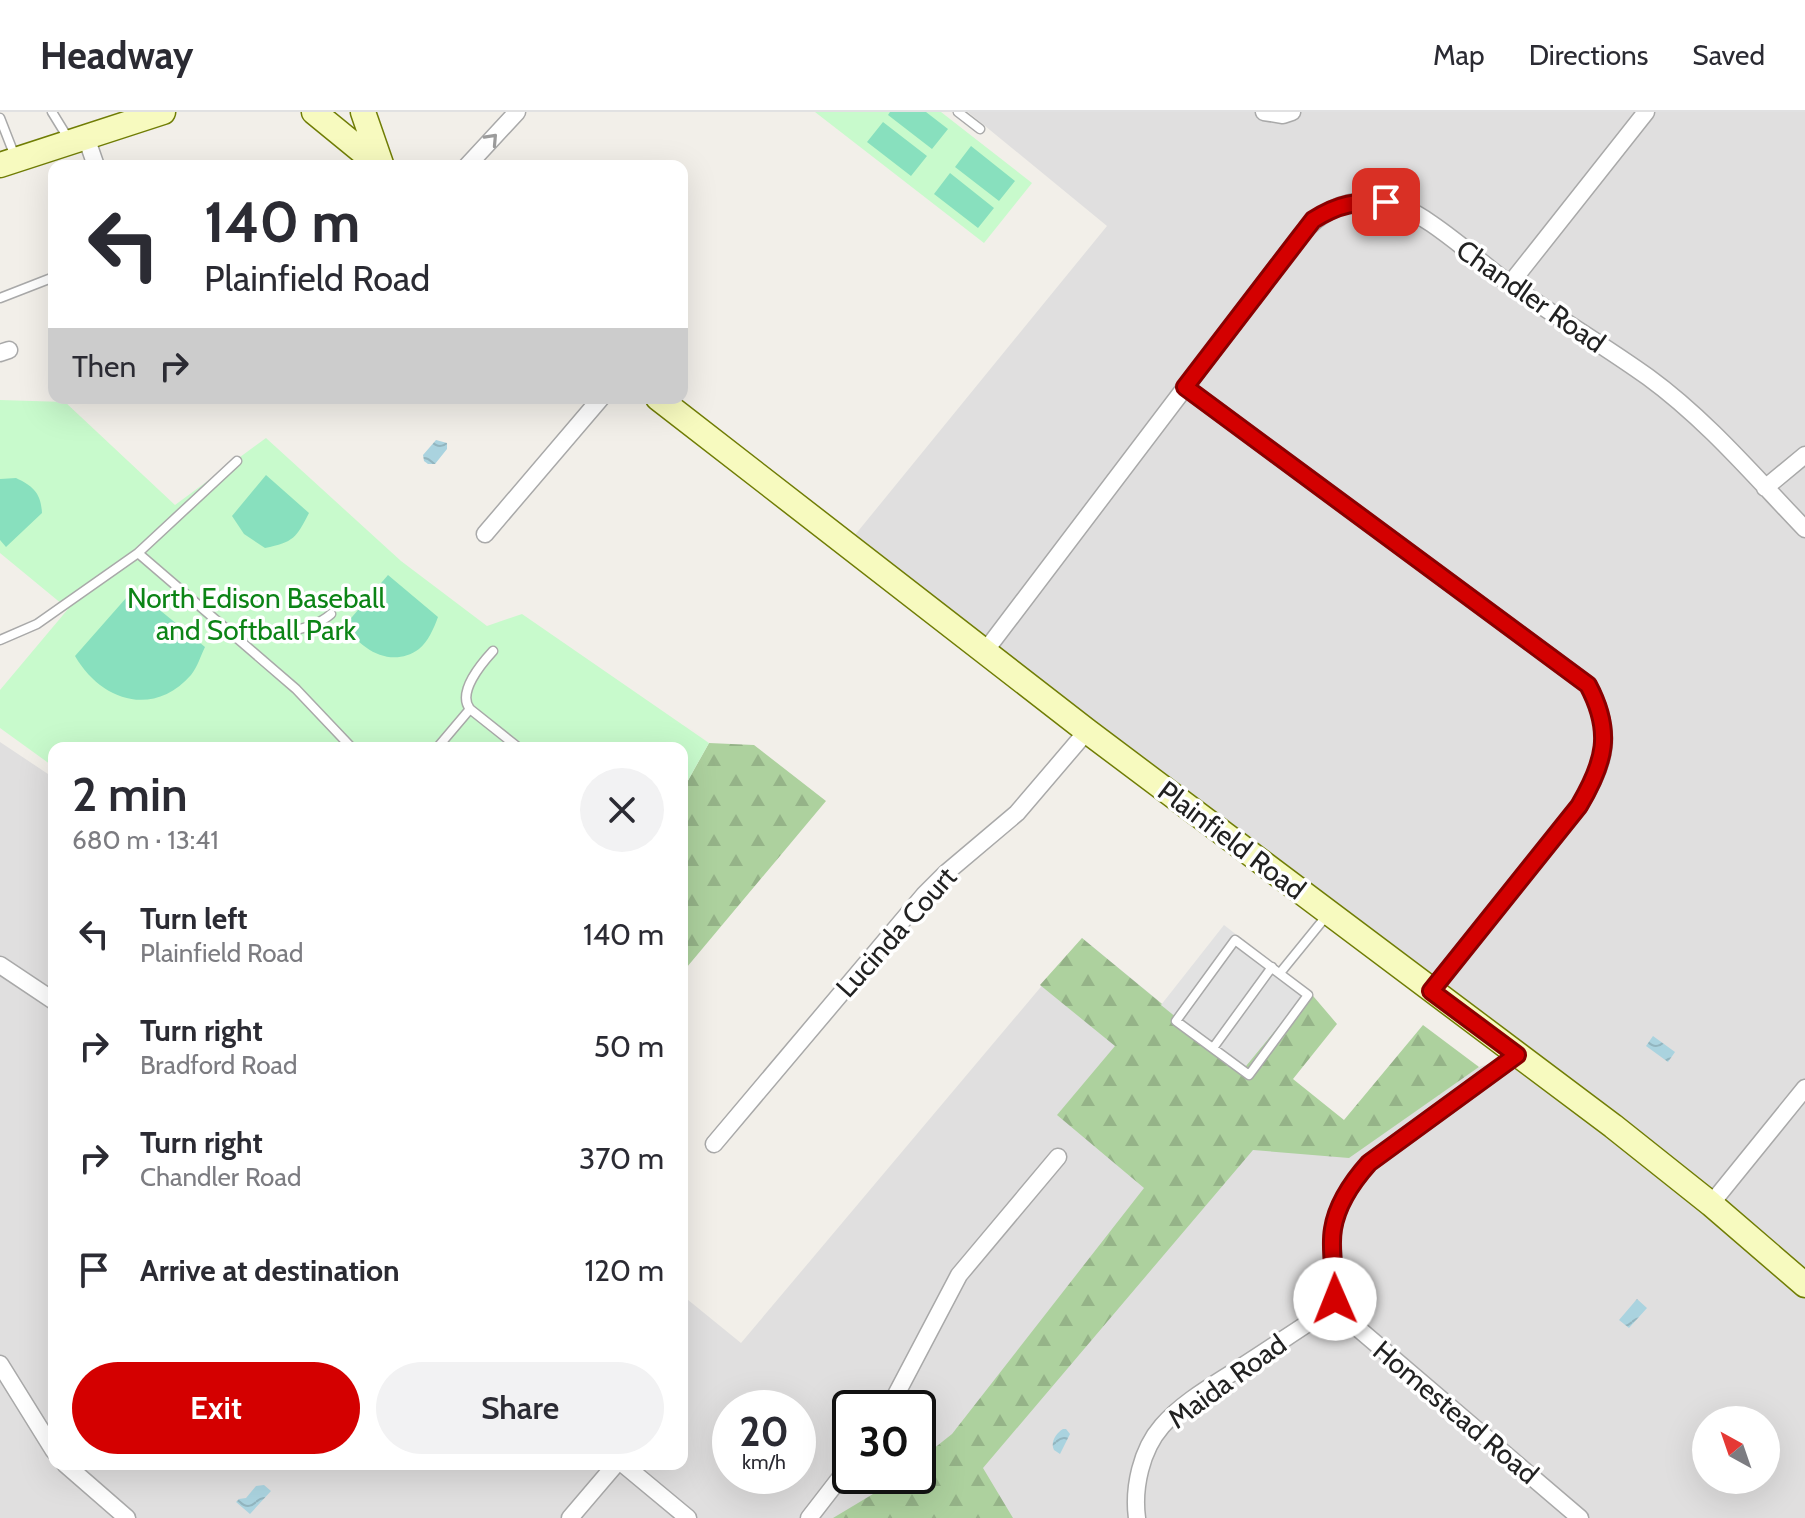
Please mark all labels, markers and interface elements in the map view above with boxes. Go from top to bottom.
text: Headway [40,32,193,79]
text: Map [1433,38,1485,72]
text: Directions [1529,38,1648,72]
text: Saved [1692,38,1765,72]
one-way arrow [483,134,497,148]
pin [1352,168,1420,236]
icon: arrive [1364,180,1408,224]
text: 140 m [204,188,360,256]
icon: left [72,192,176,296]
street label: Chandler Road [1450,232,1612,360]
text: Plainfield Road [204,256,430,300]
icon: right [152,344,196,388]
text: Then [72,348,136,385]
park label: North Edison Baseball and Softball Park [127,581,386,647]
text: 2 min [72,765,188,823]
button: close [580,768,664,852]
street label: Plainfield Road [1152,773,1312,907]
text: 680 m · 13:41 [72,824,219,856]
street label: Lucinda Court [829,860,963,1004]
text: Turn left [140,900,248,937]
icon: left [72,912,116,956]
text: 140 m [583,916,664,953]
text: Plainfield Road [140,937,303,969]
text: Turn right [140,1012,263,1049]
icon: right [72,1024,116,1068]
text: 50 m [594,1028,664,1065]
text: Bradford Road [140,1049,298,1081]
text: Turn right [140,1124,263,1161]
icon: right [72,1136,116,1180]
text: 370 m [579,1140,664,1177]
text: Chandler Road [140,1161,301,1193]
icon: arrive [72,1248,116,1292]
text: Arrive at destination [140,1252,400,1289]
text: 120 m [584,1252,664,1289]
position arrow [1293,1257,1377,1341]
street label: Maida Road [1161,1327,1293,1435]
street label: Homestead Road [1367,1333,1545,1491]
button: Exit [72,1362,360,1454]
button: Share [376,1362,664,1454]
speed limit sign: 30 [832,1390,936,1494]
north arrow [1692,1406,1780,1494]
map controls [1692,1406,1780,1494]
text: 20 [739,1407,789,1456]
text: km/h [742,1450,786,1474]

